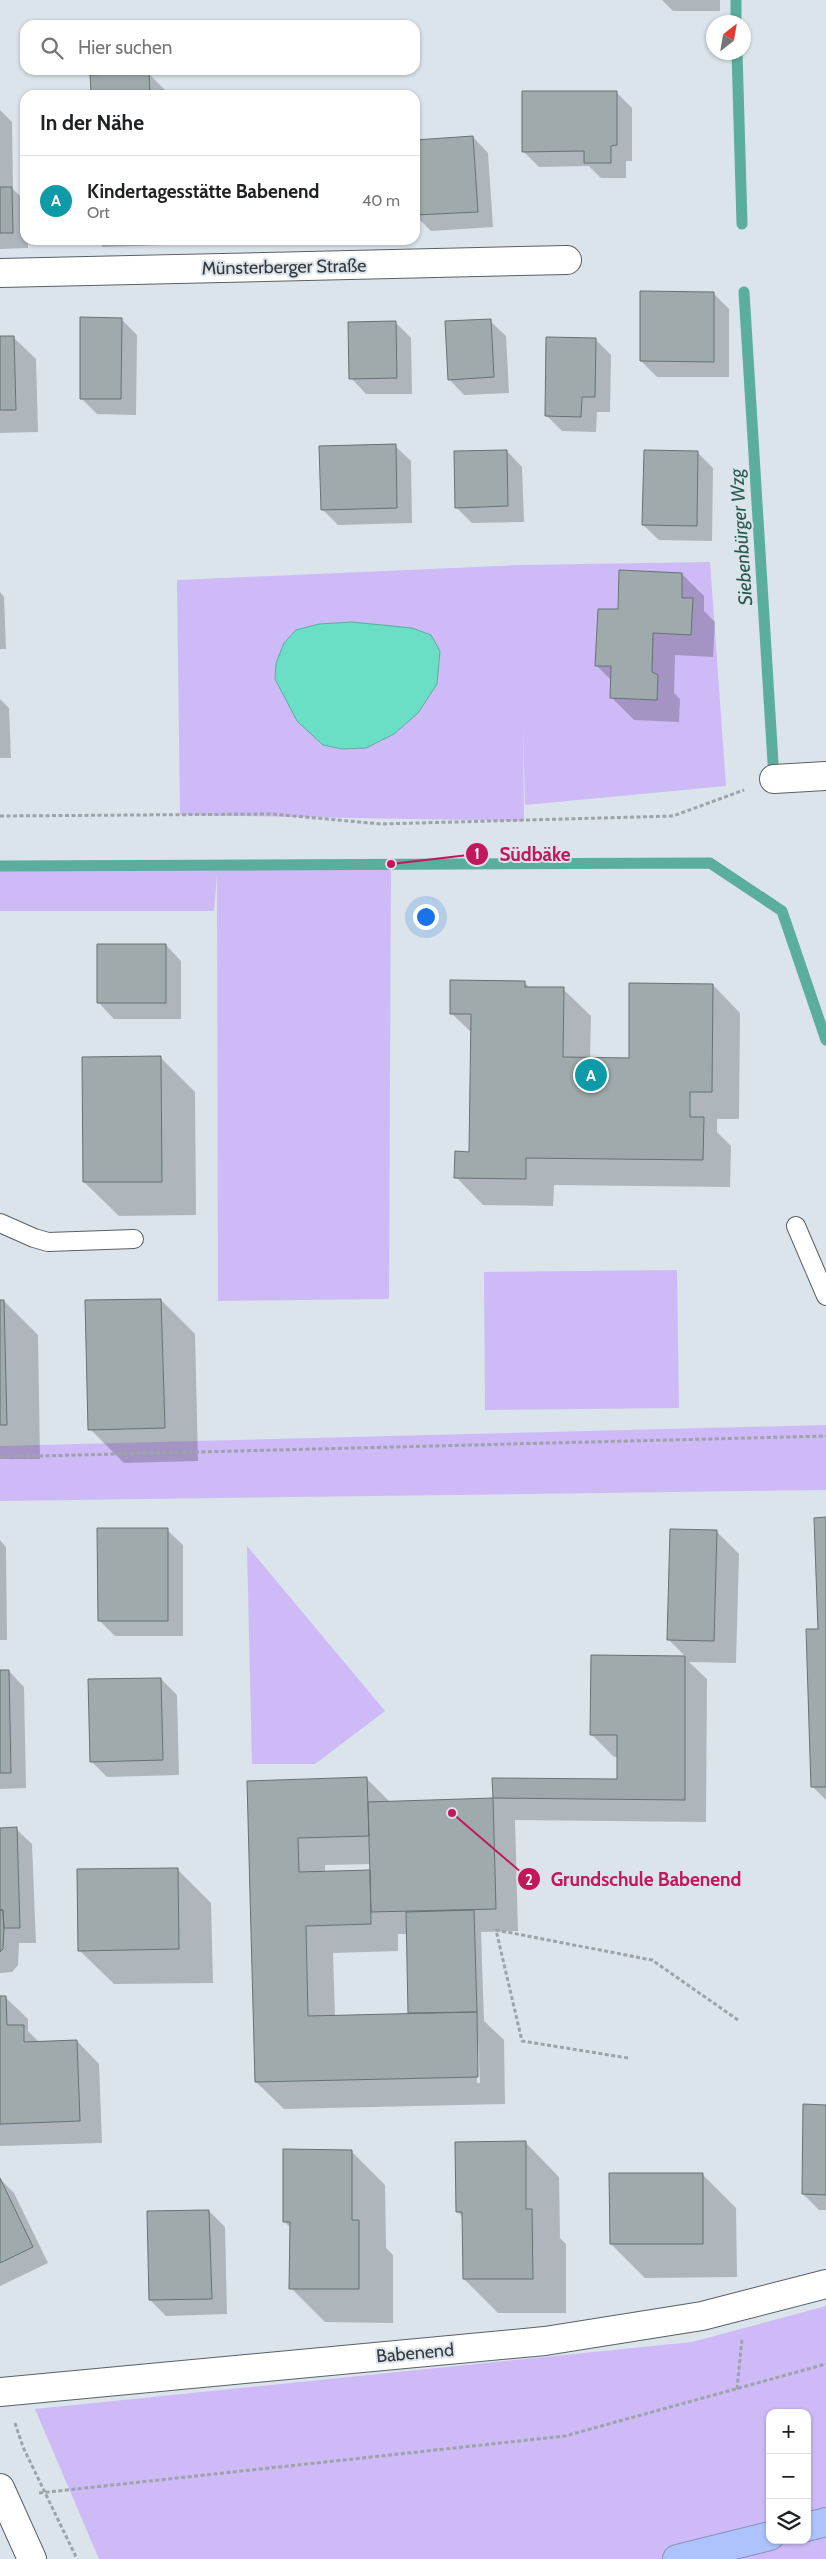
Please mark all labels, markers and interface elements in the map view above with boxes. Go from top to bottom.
north arrow [706,15,751,60]
search box [20,20,420,75]
icon: search [38,34,66,62]
text: Hier suchen [78,36,172,59]
text: In der Nähe [40,110,144,135]
text: Kindertagesstätte Babenend [87,180,319,203]
text: A [51,191,61,210]
text: 40 m [362,191,400,210]
text: Ort [87,203,110,222]
street label: Münsterberger Straße [201,255,367,279]
water label: Siebenbürger Wzg [725,467,757,606]
callout: Südbäke [465,837,581,871]
text: Südbäke [499,843,571,866]
text: 1 [474,845,480,863]
your location [413,904,439,930]
pin: A [575,1056,607,1094]
callout: Grundschule Babenend [516,1862,752,1896]
text: Grundschule Babenend [551,1868,741,1891]
text: 2 [525,1871,533,1889]
street label: Babenend [375,2339,455,2367]
map controls [766,2409,811,2544]
button: + [766,2409,811,2454]
button: − [766,2454,811,2499]
button: layers [766,2499,811,2544]

